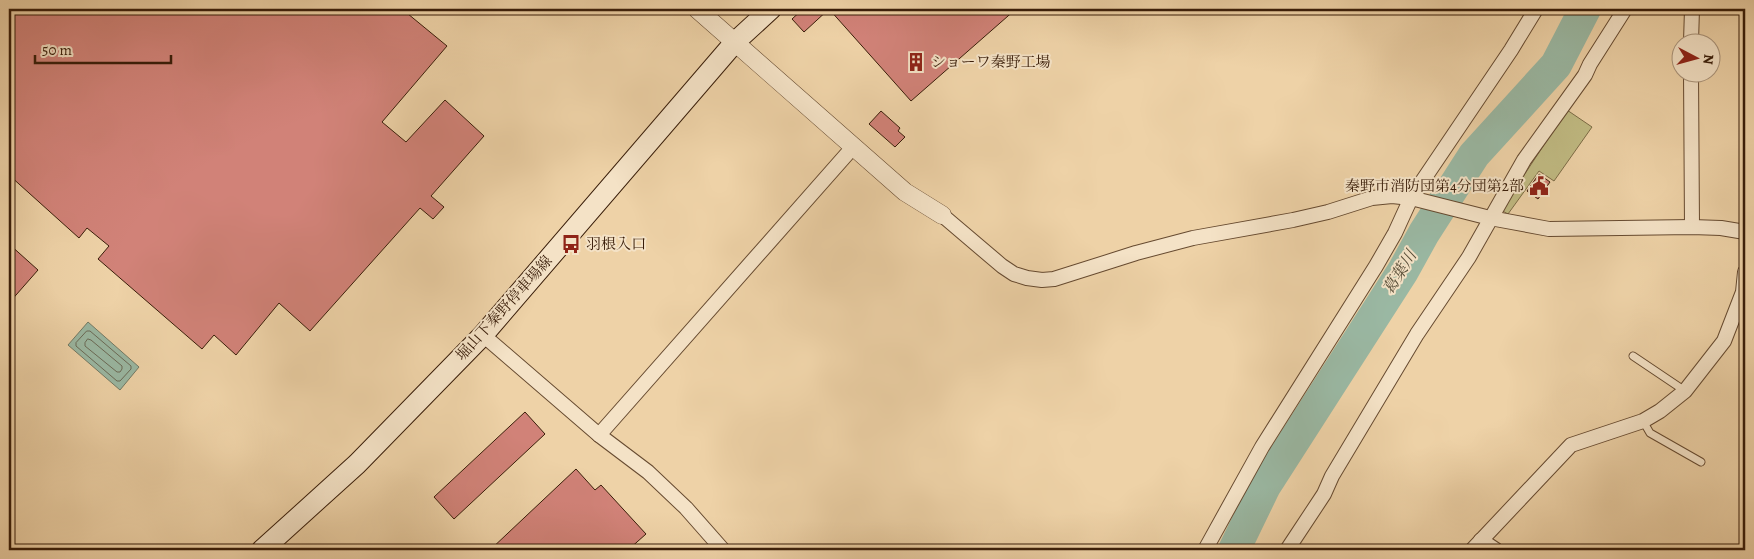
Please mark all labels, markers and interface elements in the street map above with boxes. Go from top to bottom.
scale bar [35,32,171,64]
north arrow [1672,32,1722,82]
text: 50 m [42,40,72,60]
building icon: ショーワ秦野工場 [905,51,927,73]
place label: ショーワ秦野工場 [931,52,1051,72]
text: N [1698,53,1718,65]
public building icon: 秦野市消防団第4分団第2部 [1528,175,1550,197]
place label: 秦野市消防団第4分団第2部 [1345,176,1524,196]
bus stop icon: 羽根入口 [560,233,582,255]
place label: 羽根入口 [586,234,646,254]
water label: 葛葉川 [1378,245,1423,299]
street label: 堀山下秦野停車場線 [451,251,557,365]

